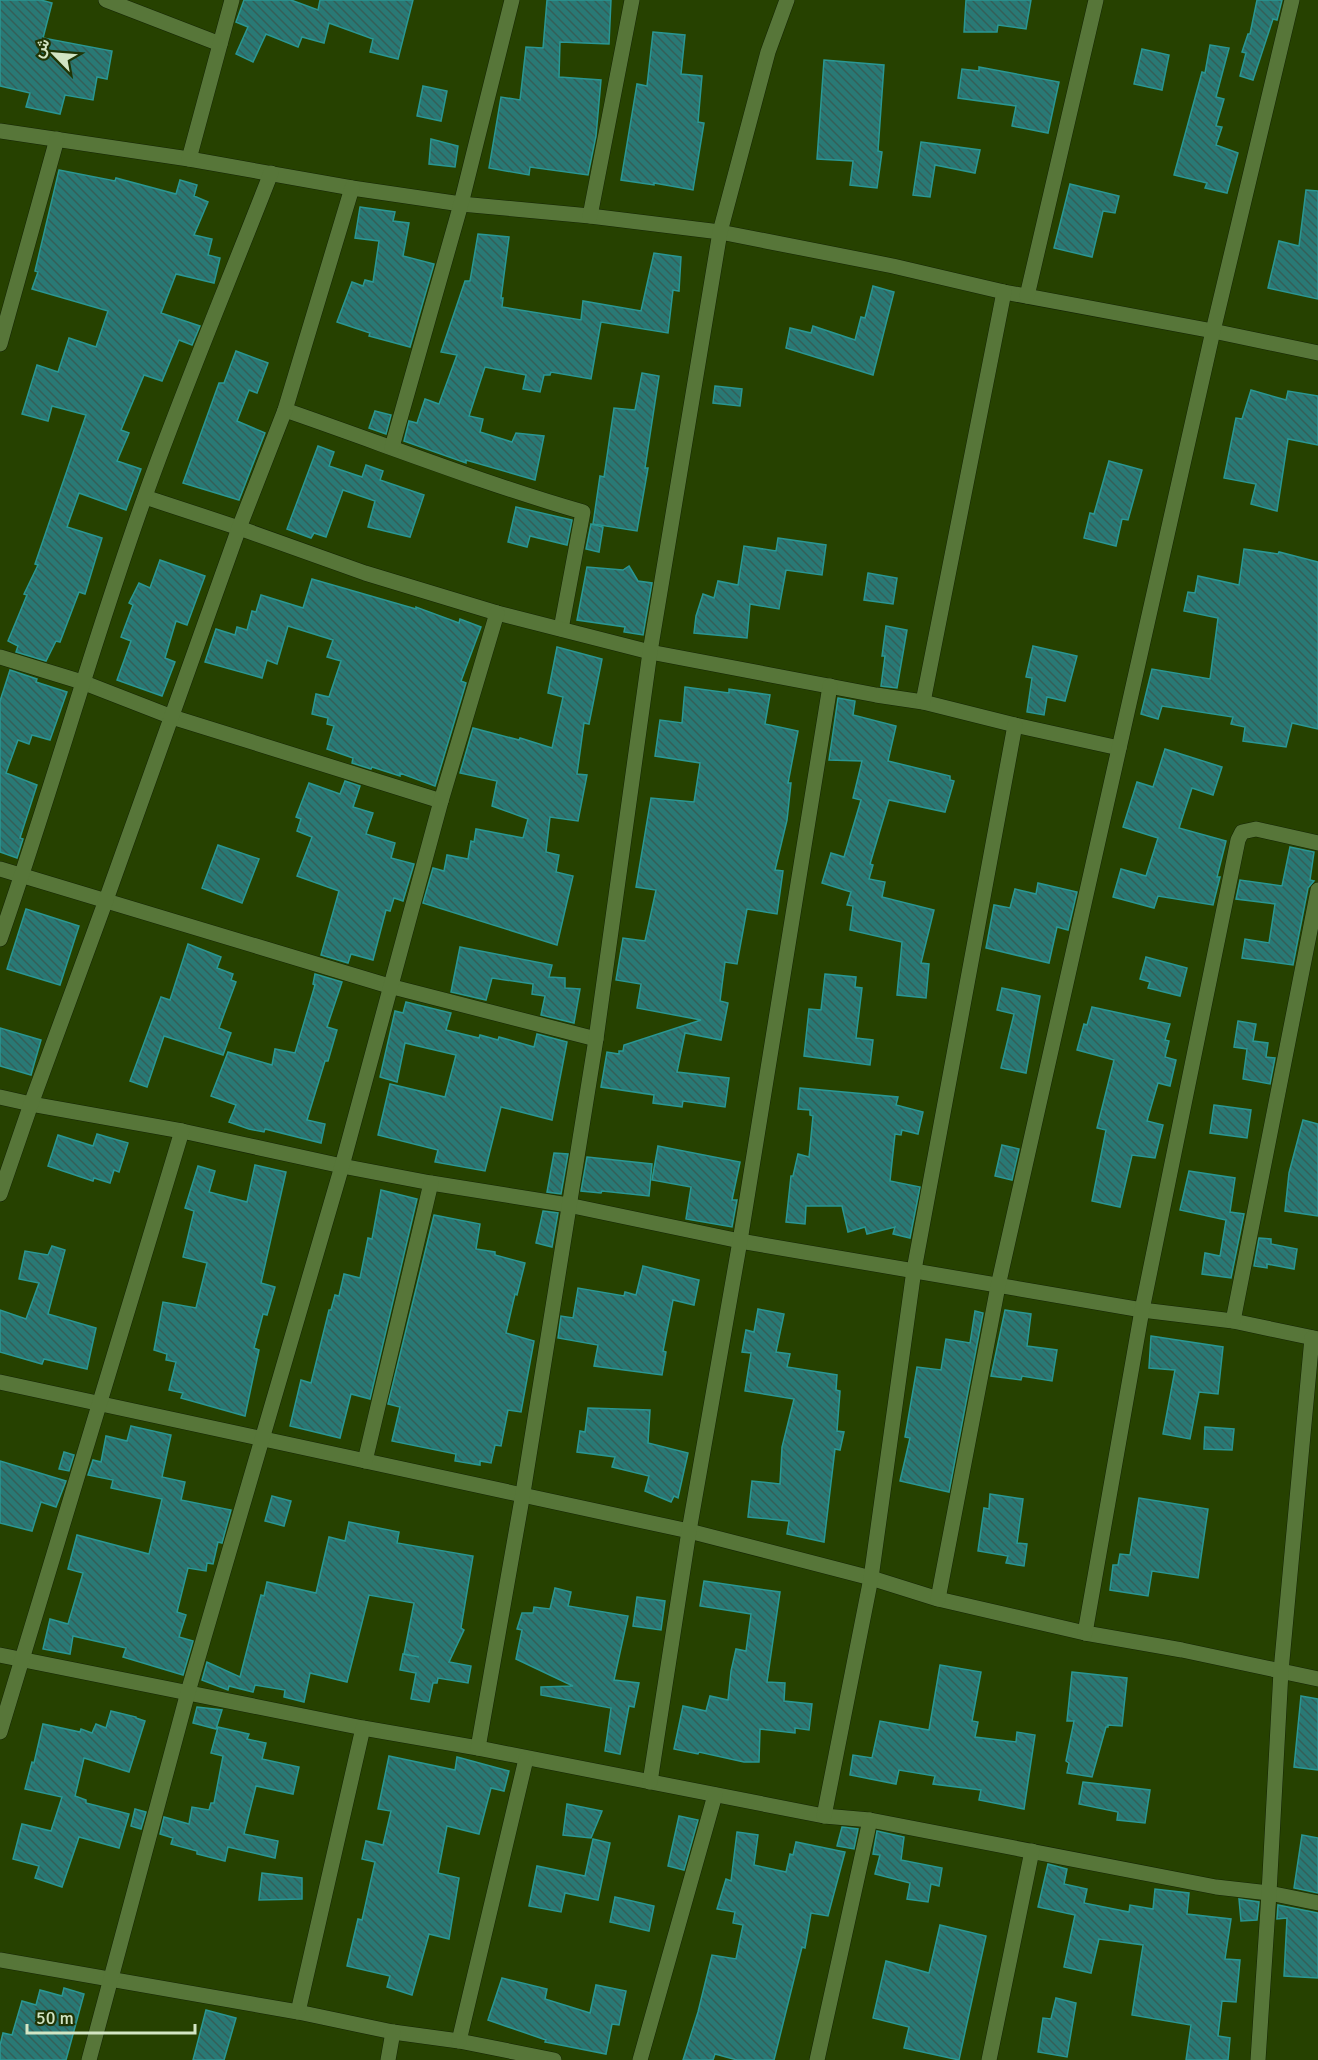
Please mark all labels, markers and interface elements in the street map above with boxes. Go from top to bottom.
north arrow [24,24,84,84]
text: ش [28,35,54,61]
scale bar [27,1997,195,2035]
text: 50 m [36,2007,74,2029]

